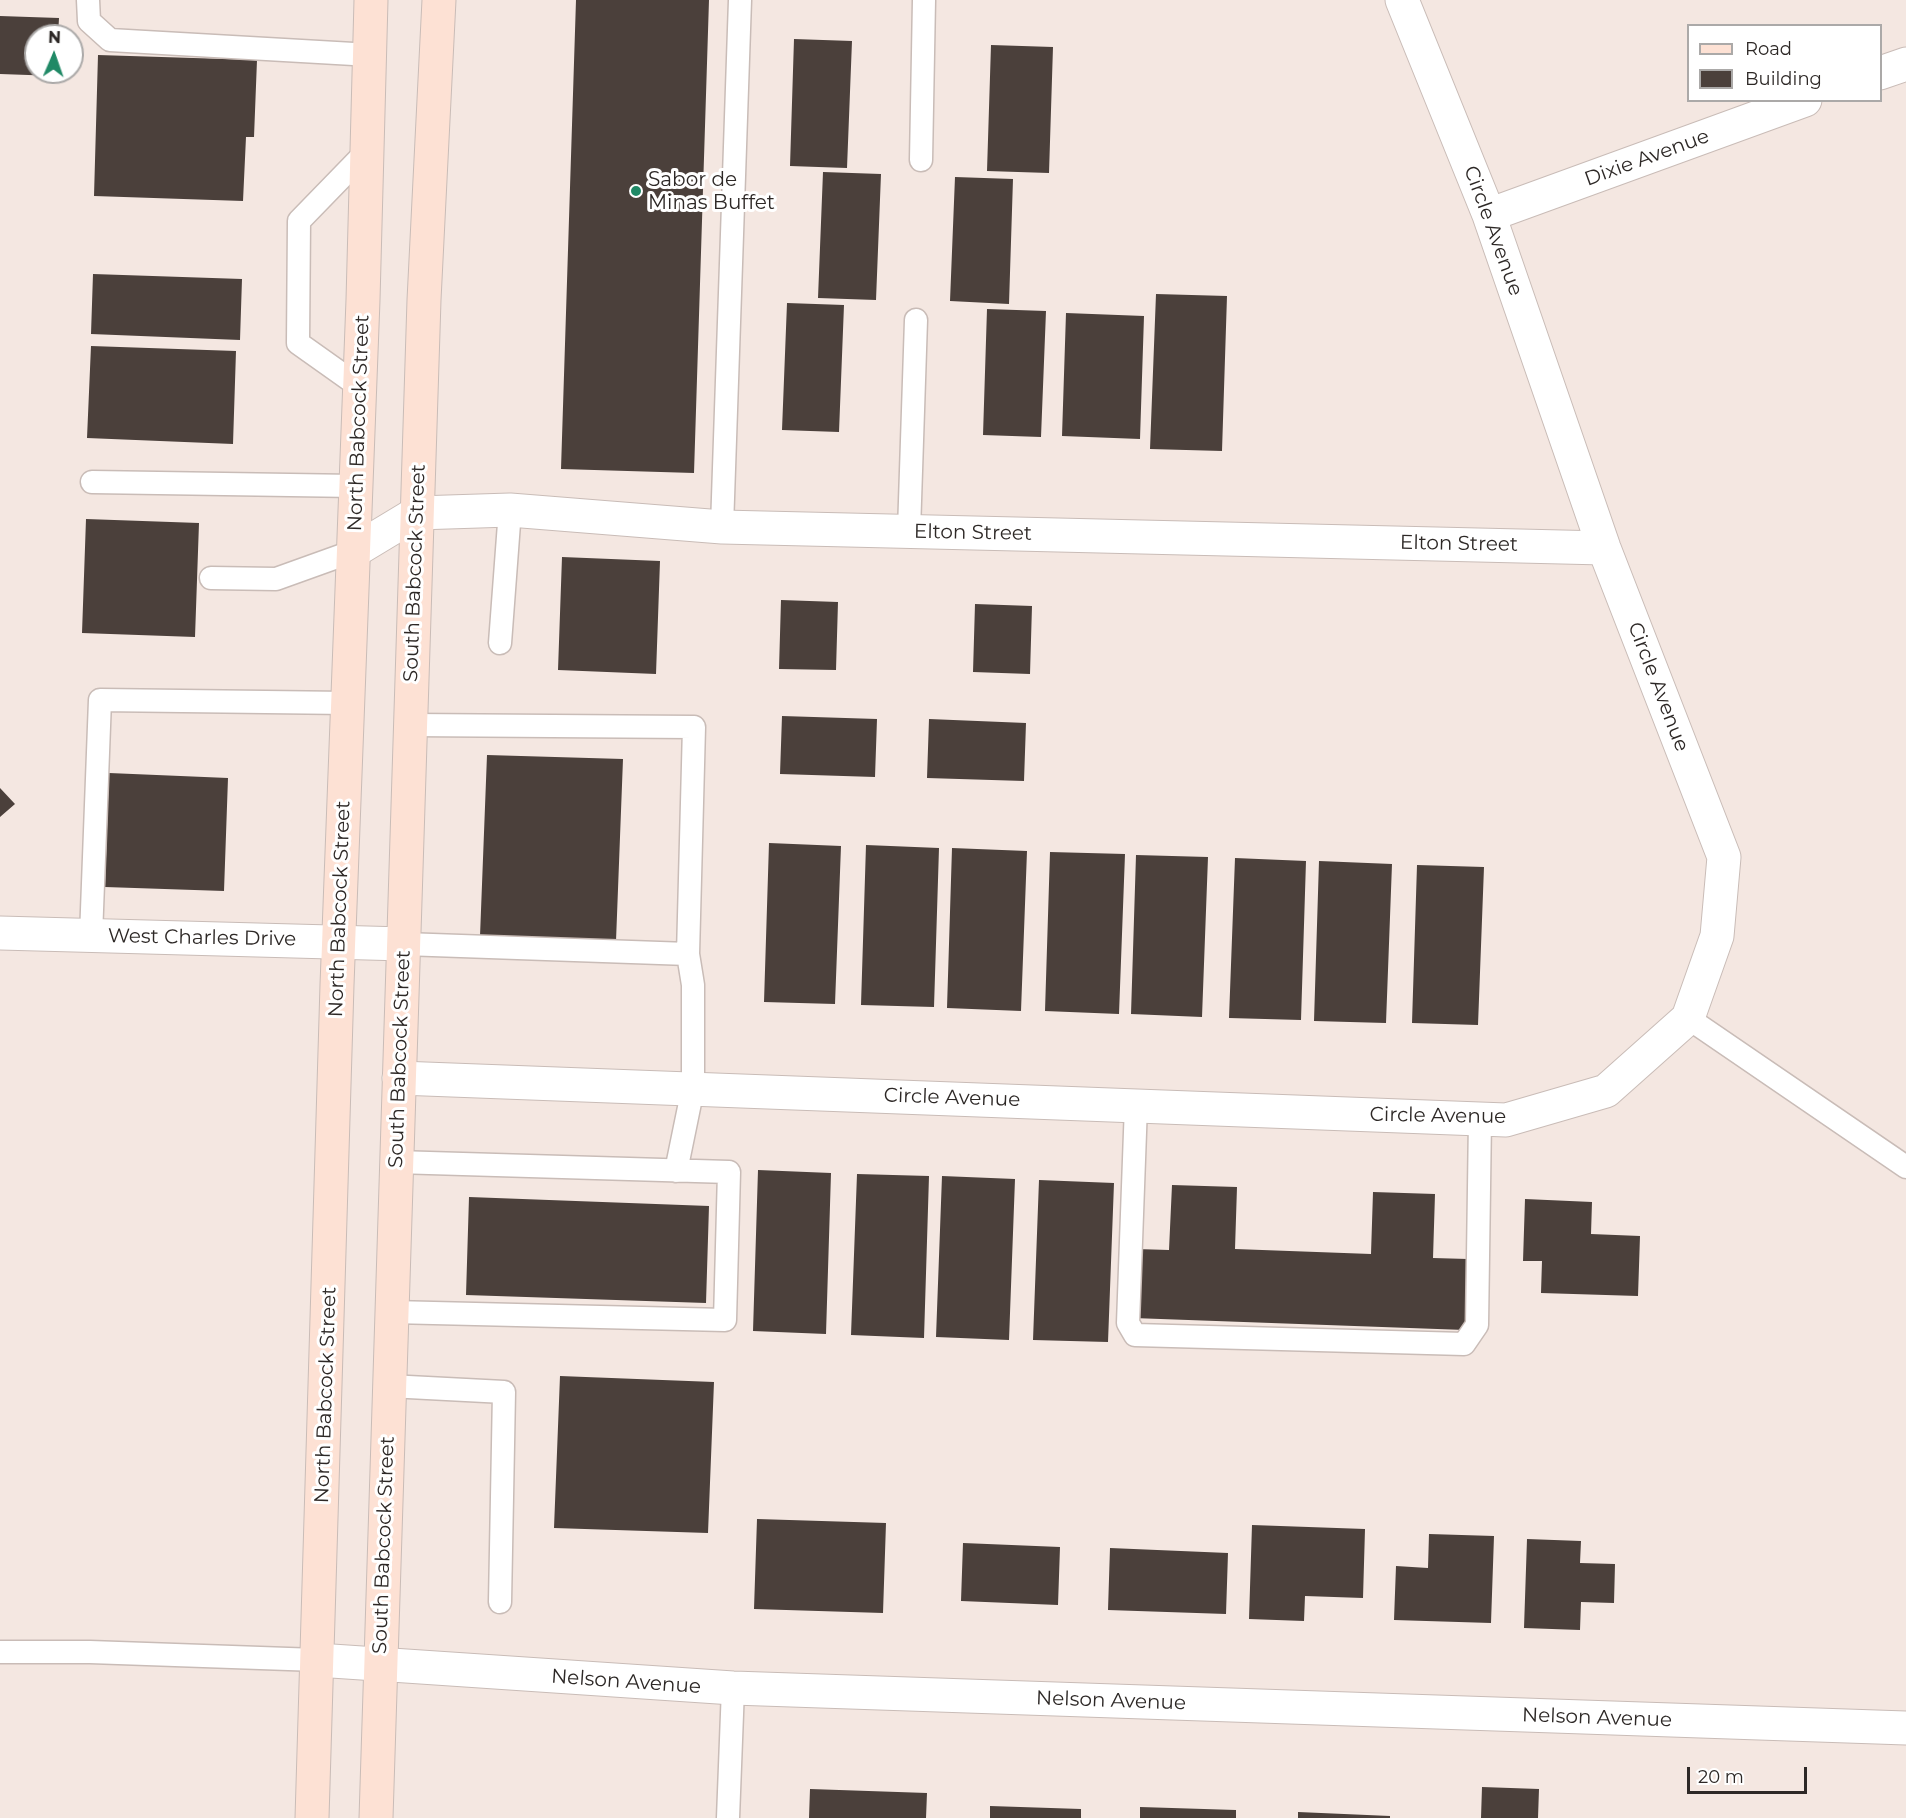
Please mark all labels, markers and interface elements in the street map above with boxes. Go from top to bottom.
north arrow [24,24,84,84]
legend [1687,24,1882,102]
text: N [48,28,61,47]
text: Road [1745,38,1792,60]
text: Building [1745,68,1822,90]
street label: Dixie Avenue [1581,124,1713,192]
street label: Circle Avenue [1458,163,1528,299]
place label: Sabor de Minas Buffet [648,168,775,215]
marker: Sabor de Minas Buffet [629,184,643,198]
street label: North Babcock Street [343,314,375,532]
street label: South Babcock Street [399,464,431,682]
street label: Elton Street [914,520,1032,546]
street label: Elton Street [1400,531,1518,557]
street label: Circle Avenue [1622,619,1694,755]
street label: North Babcock Street [324,800,356,1018]
street label: West Charles Drive [108,924,296,952]
street label: South Babcock Street [384,950,416,1168]
street label: Circle Avenue [883,1084,1021,1112]
street label: Circle Avenue [1369,1103,1507,1129]
street label: North Babcock Street [310,1286,342,1504]
street label: South Babcock Street [368,1436,400,1654]
street label: Nelson Avenue [550,1665,702,1699]
street label: Nelson Avenue [1035,1686,1187,1716]
street label: Nelson Avenue [1521,1703,1673,1733]
scale bar [1690,1755,1810,1793]
text: 20 m [1698,1766,1744,1788]

